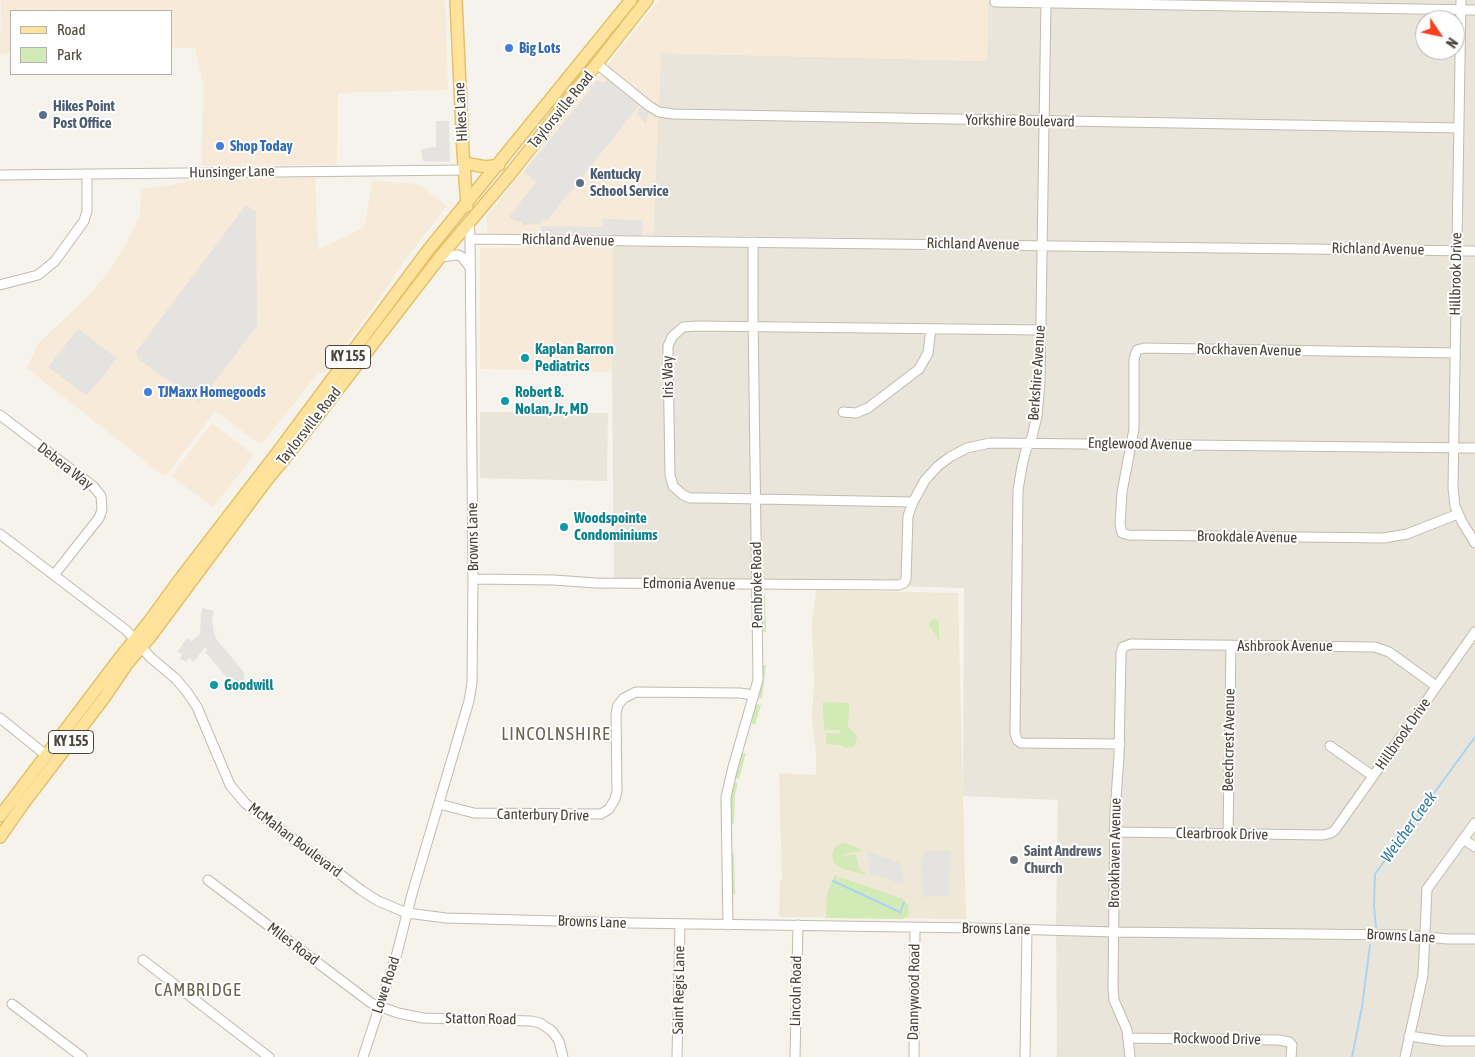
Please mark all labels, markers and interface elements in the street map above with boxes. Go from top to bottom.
legend [10,10,172,75]
north arrow [1415,10,1465,60]
text: Road [57,21,86,38]
text: N [1443,35,1461,51]
place label: Big Lots [519,39,561,57]
marker: Big Lots [503,42,515,54]
text: Park [57,46,82,63]
street label: Taylorsville Road [524,68,598,152]
street label: Hikes Lane [450,82,472,142]
place label: Hikes Point Post Office [53,97,115,132]
marker: Hikes Point Post Office [37,109,49,121]
street label: Yorkshire Boulevard [965,111,1075,131]
place label: Shop Today [230,137,293,155]
marker: Shop Today [214,140,226,152]
street label: Hunsinger Lane [189,162,275,182]
place label: Kentucky School Service [590,165,669,200]
marker: Kentucky School Service [574,177,586,189]
street label: Richland Avenue [522,230,614,250]
street label: Hillbrook Drive [1446,232,1466,316]
street label: Richland Avenue [927,234,1019,254]
street label: Richland Avenue [1332,239,1424,259]
street label: Berkshire Avenue [1025,325,1049,421]
place label: Kaplan Barron Pediatrics [535,340,614,375]
street label: Rockhaven Avenue [1197,340,1301,360]
road number: KY 155 [326,346,370,368]
marker: Kaplan Barron Pediatrics [519,352,531,364]
street label: Iris Way [659,356,677,398]
place label: TJMaxx Homegoods [158,383,266,401]
street label: Taylorsville Road [273,383,345,469]
place label: Robert B. Nolan, Jr., MD [515,383,588,418]
marker: TJMaxx Homegoods [142,386,154,398]
marker: Robert B. Nolan, Jr., MD [499,395,511,407]
street label: Englewood Avenue [1088,434,1192,454]
street label: Debera Way [34,439,96,493]
street label: Browns Lane [463,502,483,572]
place label: Woodspointe Condominiums [574,509,658,544]
marker: Woodspointe Condominiums [558,521,570,533]
street label: Brookdale Avenue [1197,527,1297,547]
street label: Pembroke Road [747,541,767,629]
street label: Edmonia Avenue [643,574,735,594]
street label: Ashbrook Avenue [1237,637,1333,655]
place label: Goodwill [224,676,274,694]
marker: Goodwill [208,679,220,691]
street label: Beechcrest Avenue [1219,688,1239,792]
street label: Hillbrook Drive [1372,695,1434,773]
district label: LINCOLNSHIRE [500,723,612,745]
road number: KY 155 [48,730,94,754]
water label: Weicher Creek [1377,788,1441,866]
street label: Brookhaven Avenue [1105,798,1125,908]
street label: McMahan Boulevard [245,799,345,881]
street label: Canterbury Drive [497,805,589,825]
street label: Clearbrook Drive [1176,824,1268,844]
place label: Saint Andrews Church [1024,842,1101,877]
marker: Saint Andrews Church [1008,854,1020,866]
street label: Browns Lane [557,912,627,932]
street label: Miles Road [264,919,322,969]
street label: Browns Lane [961,919,1031,939]
street label: Browns Lane [1366,925,1436,947]
street label: Dannywood Road [904,943,924,1041]
street label: Saint Regis Lane [669,945,689,1035]
street label: Lowe Road [368,954,404,1016]
street label: Lincoln Road [786,955,806,1027]
district label: CAMBRIDGE [153,979,243,1001]
street label: Statton Road [445,1009,517,1029]
street label: Rockwood Drive [1173,1029,1261,1049]

